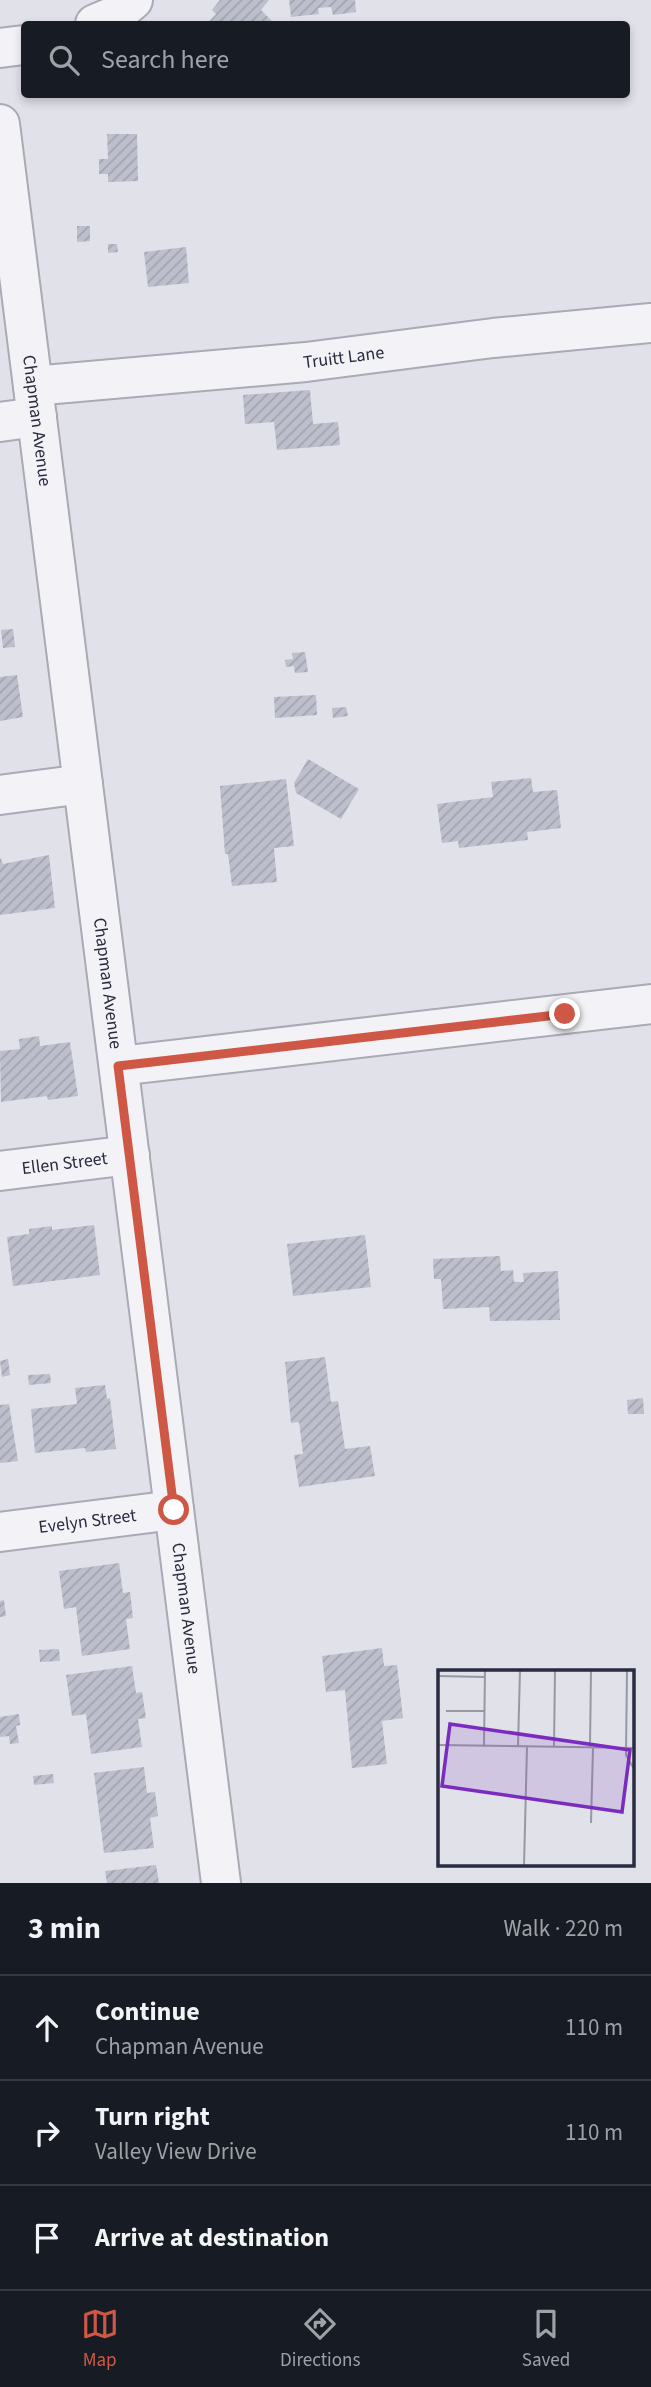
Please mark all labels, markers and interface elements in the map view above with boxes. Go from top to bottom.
search box [21,21,630,98]
icon: search [45,41,83,79]
text: Search here [101,41,229,78]
street label: Truitt Lane [302,340,386,375]
street label: Chapman Avenue [17,354,58,488]
street label: Chapman Avenue [87,916,129,1050]
route end [549,998,580,1029]
street label: Ellen Street [20,1145,109,1181]
route start [158,1494,189,1525]
street label: Evelyn Street [37,1502,138,1540]
street label: Chapman Avenue [166,1541,207,1676]
inset map [438,1670,634,1866]
text: 3 min [28,1907,101,1950]
text: Walk · 220 m [504,1912,623,1945]
text: Continue [95,1993,200,2030]
icon: ahead [28,2009,66,2047]
text: 110 m [565,2011,623,2044]
text: Chapman Avenue [95,2030,264,2063]
text: Turn right [95,2098,210,2135]
icon: right [28,2114,66,2152]
text: 110 m [565,2116,623,2149]
text: Valley View Drive [95,2135,257,2168]
icon: arrive [28,2219,66,2257]
text: Arrive at destination [95,2219,329,2256]
tab: Map [81,2305,119,2374]
tab: Directions [280,2305,360,2374]
tab: Saved [522,2305,570,2374]

